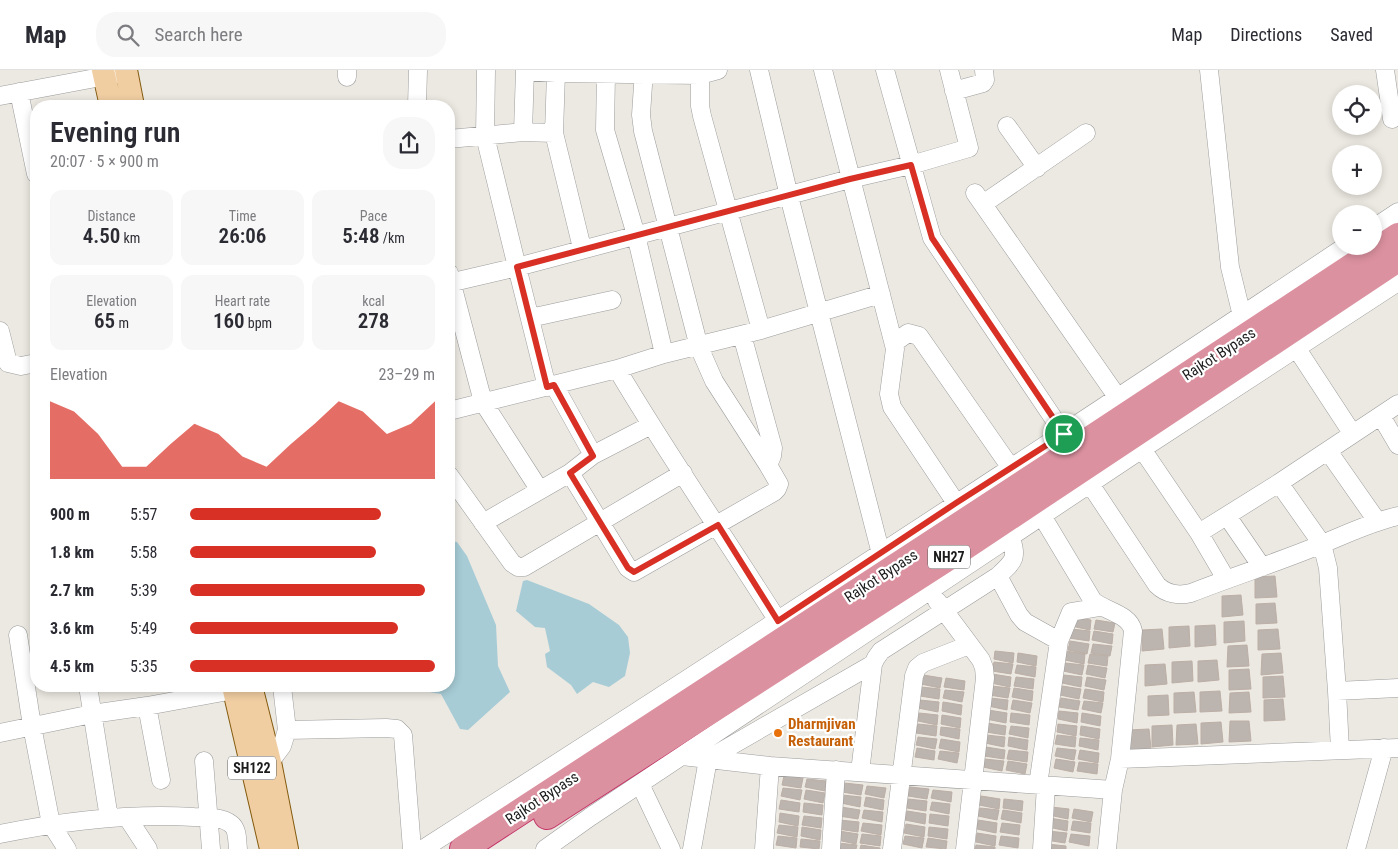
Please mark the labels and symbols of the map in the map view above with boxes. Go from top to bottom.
street label: Rajkot Bypass [1179,324,1259,384]
pin [1043,413,1085,455]
street label: Rajkot Bypass [841,546,921,606]
road number: NH27 [928,546,970,568]
place label: Dharmjivan Restaurant [788,715,856,750]
marker: Dharmjivan Restaurant [772,727,784,739]
road number: SH122 [228,756,276,780]
street label: Rajkot Bypass [502,768,582,828]

